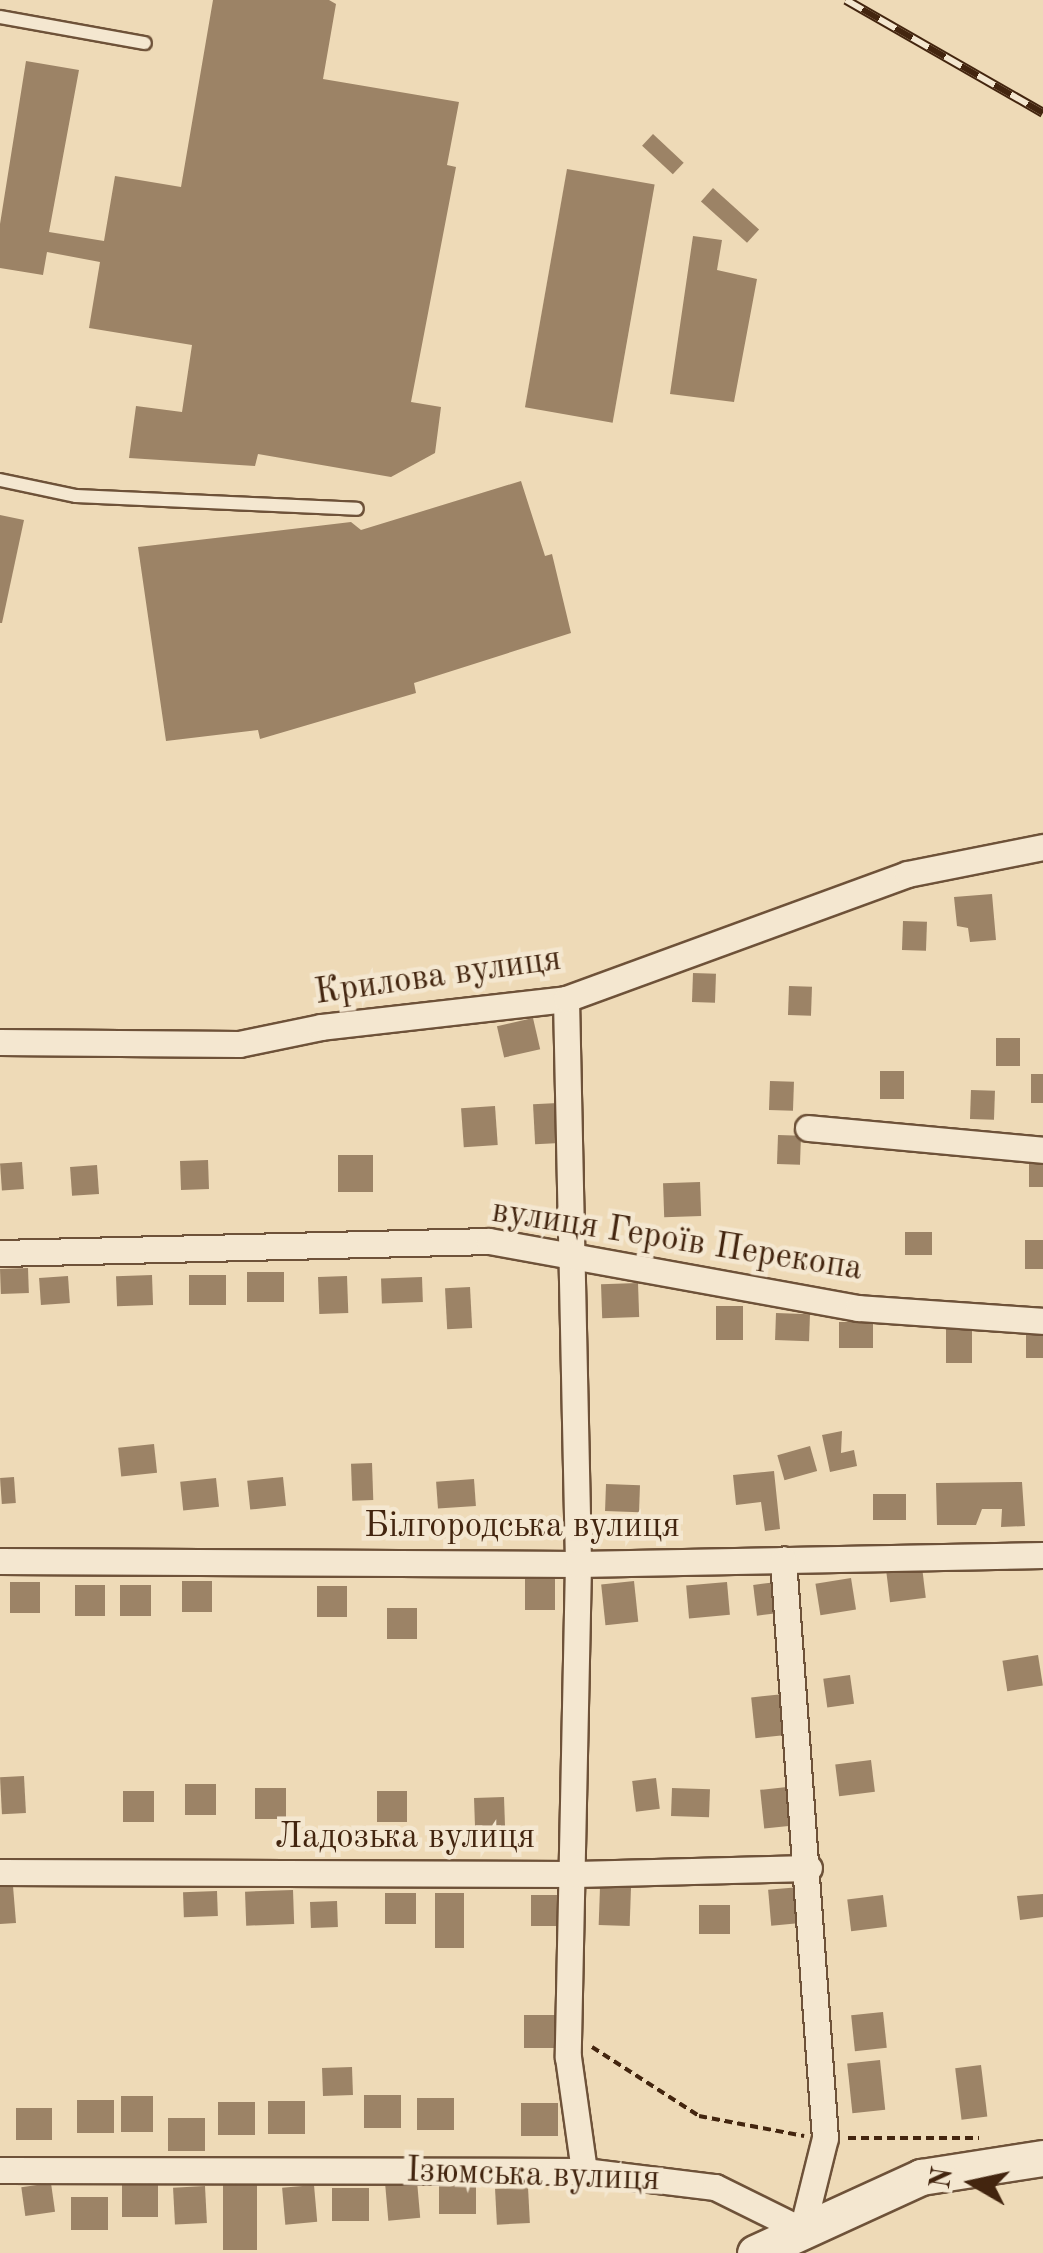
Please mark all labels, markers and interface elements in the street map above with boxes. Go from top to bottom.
street label: Крилова вулиця [312,939,564,1015]
street label: вулиця Героїв Перекопа [489,1191,865,1291]
street label: Білгородська вулиця [364,1506,680,1548]
street label: Ладозька вулиця [275,1817,535,1859]
north arrow [923,2133,1023,2233]
street label: Ізюмська вулиця [405,2151,661,2201]
text: N [928,2166,959,2191]

